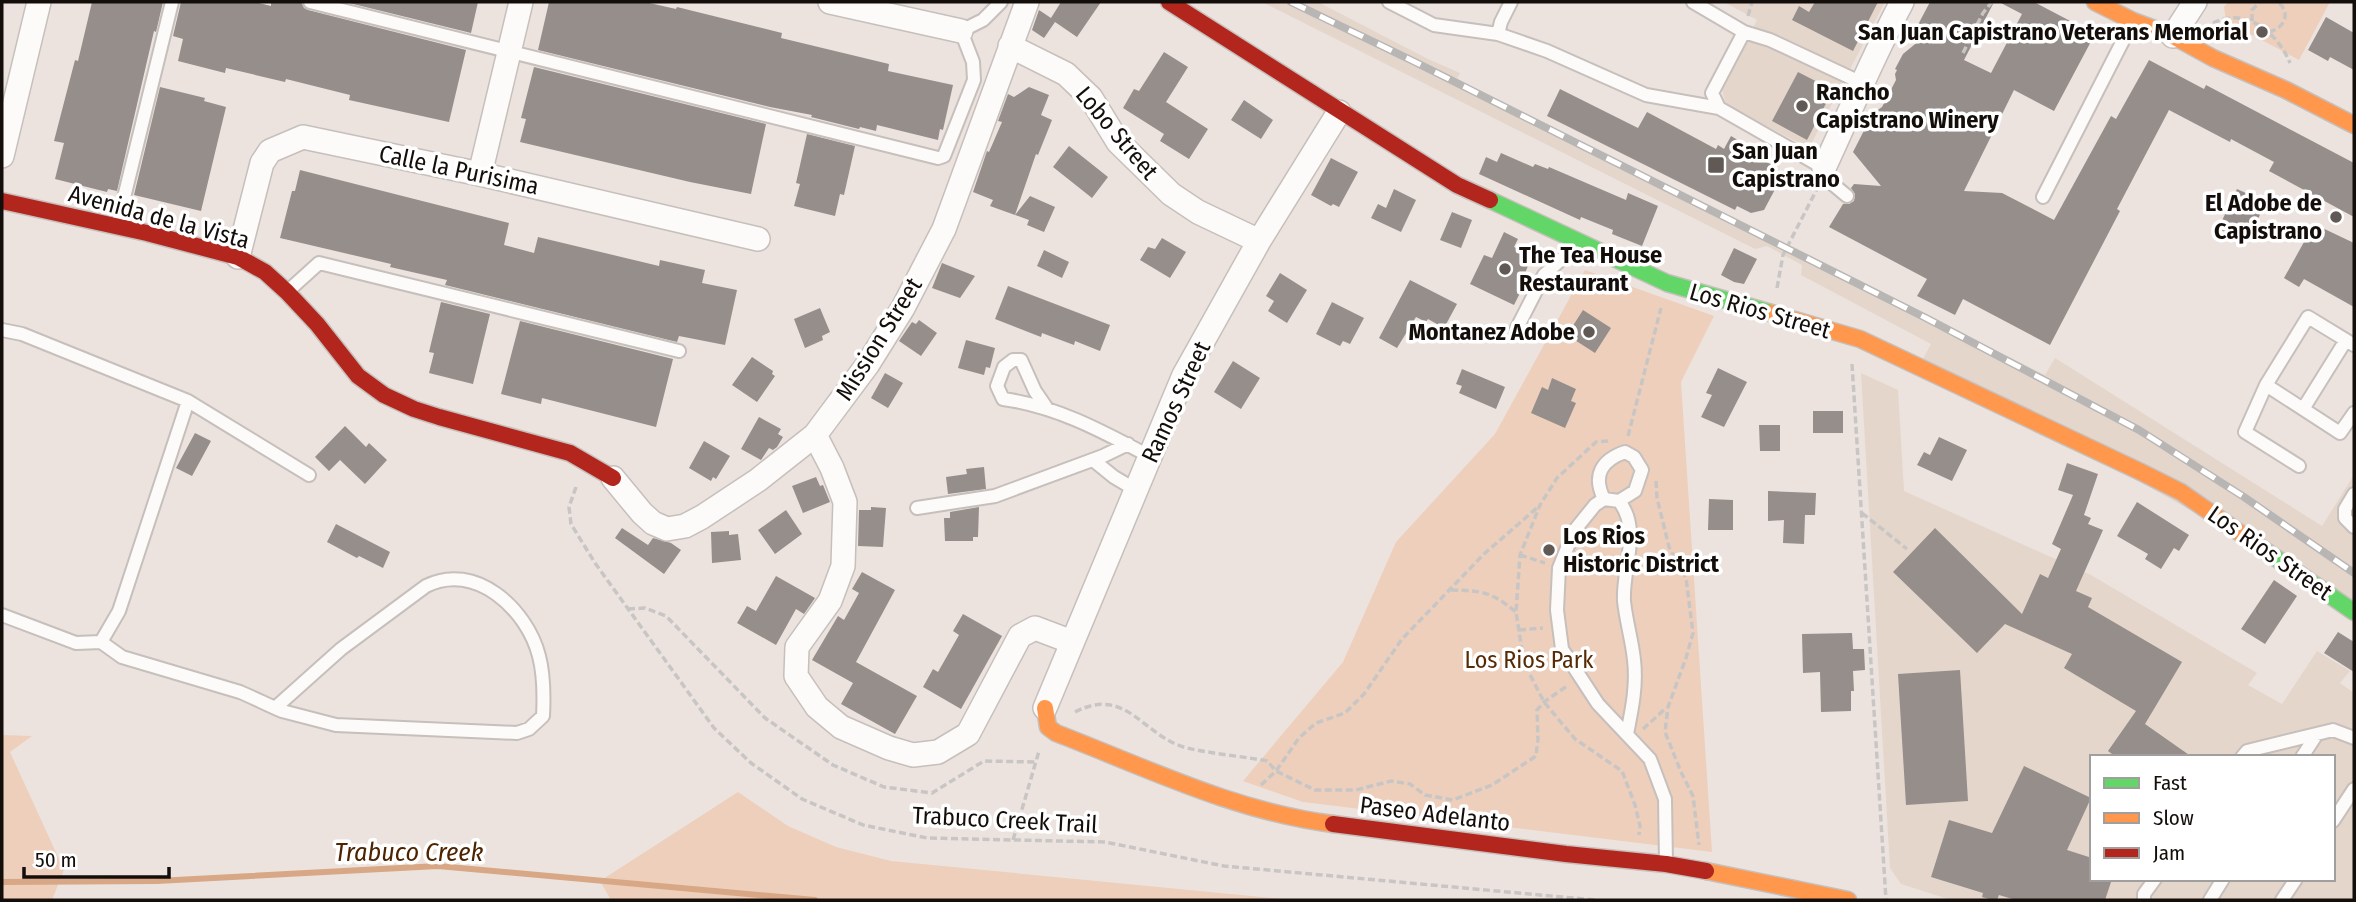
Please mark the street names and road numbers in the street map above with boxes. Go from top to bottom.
street label: Lobo Street [1070,81,1164,185]
street label: Calle la Purisima [377,139,541,201]
street label: Avenida de la Vista [66,179,252,255]
street label: Mission Street [830,272,928,406]
street label: Los Rios Street [1686,278,1834,345]
street label: Ramos Street [1136,337,1216,467]
street label: Los Rios Street [2202,500,2338,606]
street label: Paseo Adelanto [1358,791,1512,837]
street label: Trabuco Creek Trail [912,801,1098,839]

